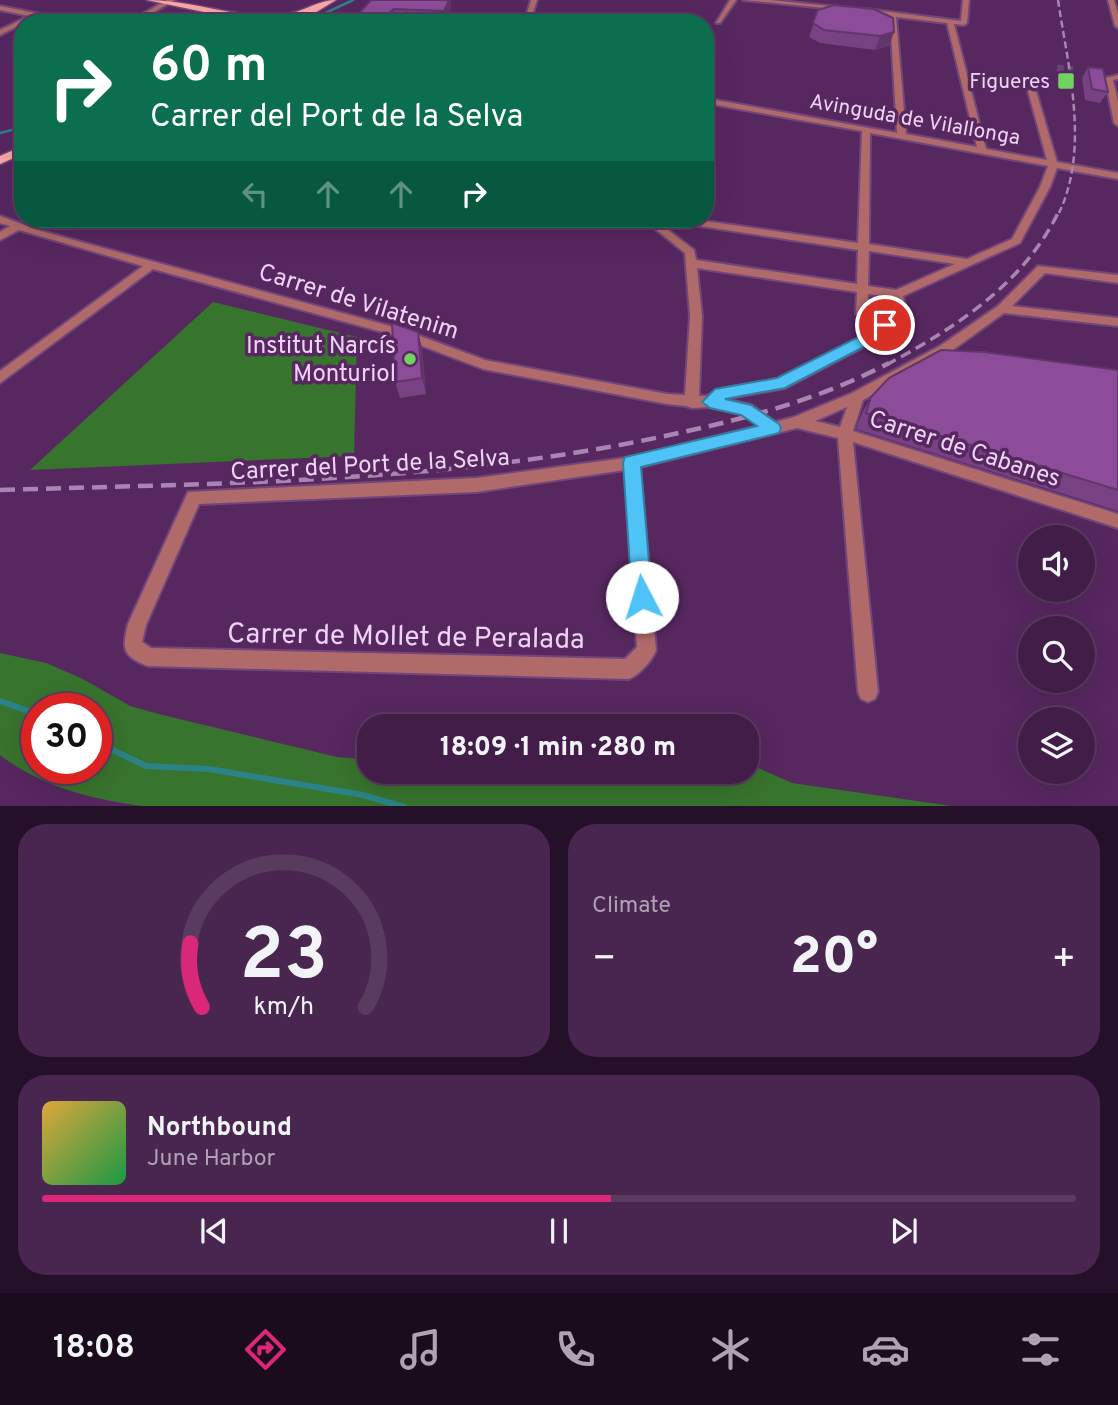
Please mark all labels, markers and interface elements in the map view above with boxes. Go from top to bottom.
text: 60 m [150,37,268,99]
icon: right [35,42,126,133]
place label: Figueres [969,69,1050,96]
marker: Figueres [1056,71,1076,91]
street label: Avinguda de Vilallonga [807,89,1022,152]
text: Carrer del Port de la Selva [150,98,523,138]
icon: left [236,175,274,213]
icon: ahead [309,175,347,213]
icon: ahead [382,175,420,213]
icon: right [455,175,493,213]
street label: Carrer de Vilatenim [255,258,462,348]
pin [855,295,915,355]
icon: arrive [866,306,904,344]
place label: Institut Narcís Monturiol [246,332,396,390]
marker: Institut Narcís Monturiol [402,351,418,367]
street label: Carrer de Cabanes [865,405,1064,495]
street label: Carrer del Port de la Selva [230,444,511,488]
map controls [1018,525,1095,784]
button: sound [1018,525,1095,602]
position arrow [605,560,679,634]
button: search [1018,616,1095,693]
street label: Carrer de Mollet de Peralada [227,617,585,659]
speed limit sign: 30 [21,693,112,784]
button: layers [1018,707,1095,784]
text: 18:09 · 1 min · 280 m [440,732,676,765]
text: Climate [592,892,671,921]
text: 23 [240,913,328,1005]
text: 20° [790,926,878,992]
text: − [592,936,617,985]
text: + [1051,936,1076,985]
text: km/h [254,991,314,1023]
text: Northbound [147,1112,292,1145]
text: June Harbor [147,1145,275,1174]
icon: previous [195,1212,233,1250]
icon: pause [540,1212,578,1250]
icon: next [885,1212,923,1250]
icon: directions [241,1325,290,1374]
icon: music [396,1325,445,1374]
icon: phone [551,1325,600,1374]
icon: climate [706,1325,755,1374]
icon: car [861,1325,910,1374]
icon: filters [1016,1325,1065,1374]
text: 18:08 [53,1329,135,1369]

